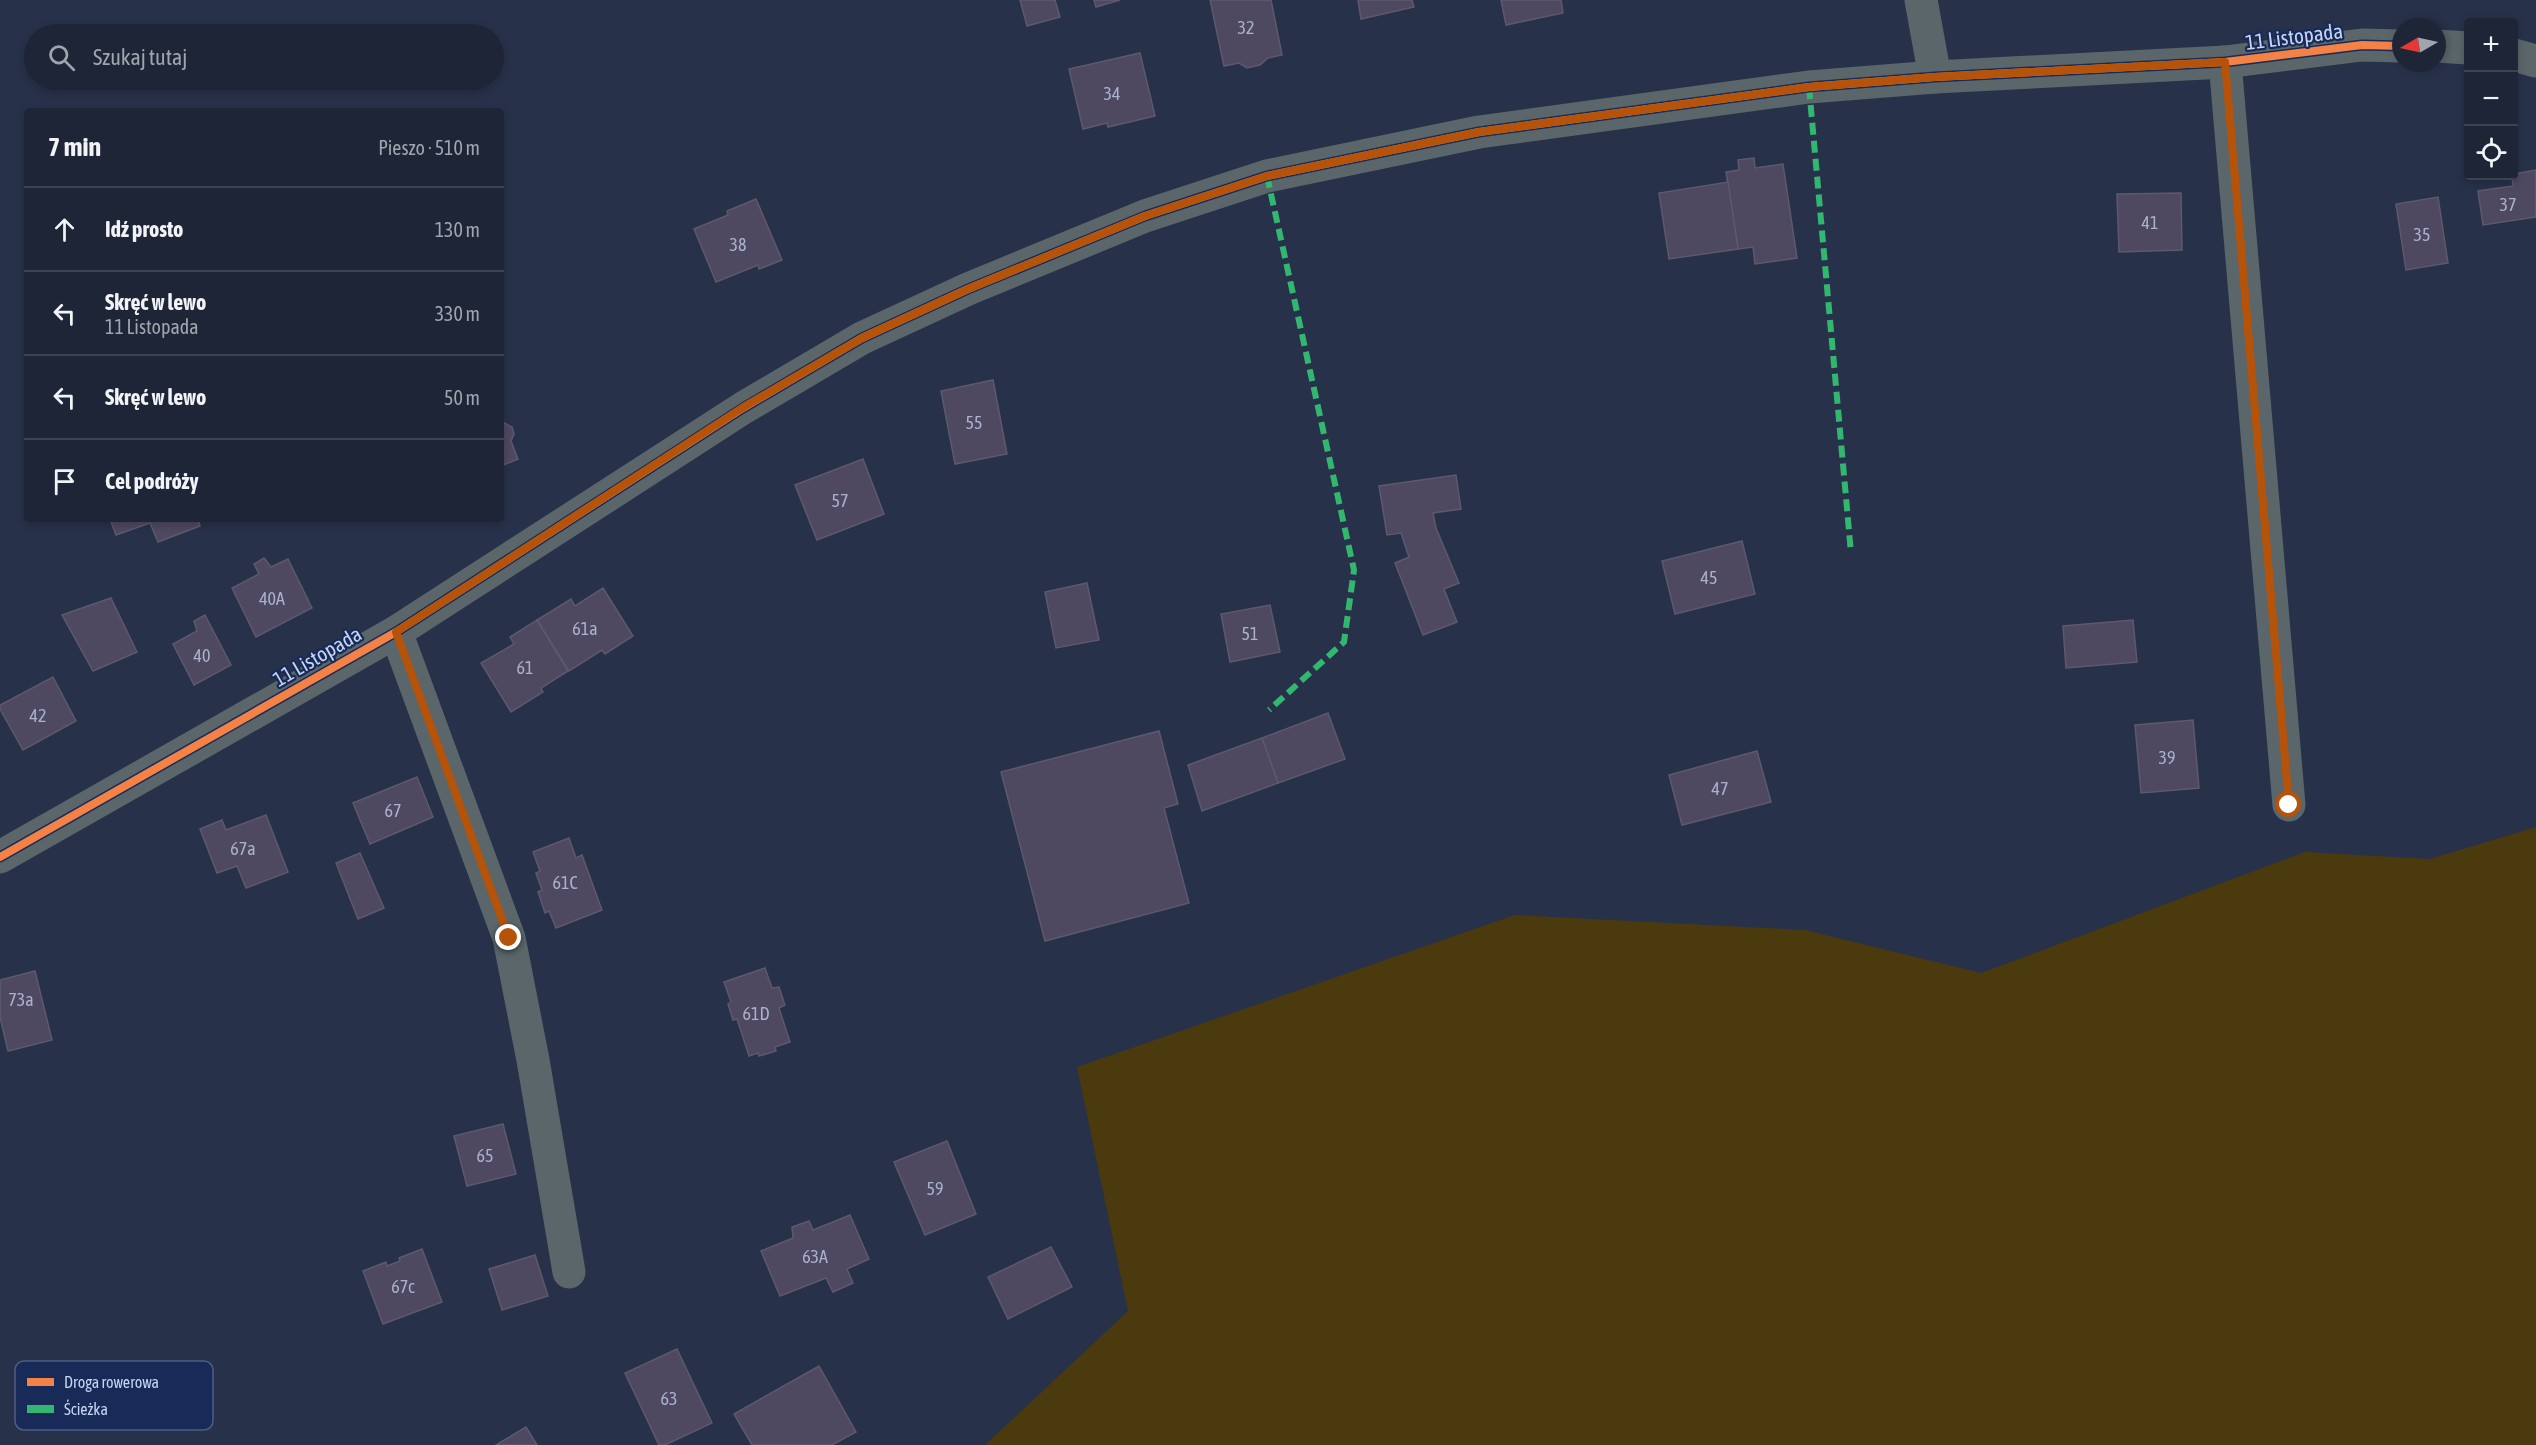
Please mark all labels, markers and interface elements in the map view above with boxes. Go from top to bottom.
house number: 32 [1238,17,1254,38]
street label: 11 Listopada [2244,18,2344,54]
north arrow [2392,18,2446,72]
map controls [2464,18,2518,180]
button: + [2464,18,2518,72]
search box [24,24,504,90]
icon: search [45,41,78,74]
text: Szukaj tutaj [93,44,187,70]
button: − [2464,72,2518,126]
house number: 34 [1104,83,1120,104]
button: locate [2464,126,2518,180]
text: 7 min [48,132,101,162]
text: Pieszo · 510 m [378,136,480,159]
house number: 37 [2500,194,2516,215]
house number: 41 [2142,212,2158,233]
icon: ahead [48,213,81,246]
text: Idź prosto [105,216,183,242]
text: 130 m [435,218,480,241]
house number: 35 [2414,224,2430,245]
house number: 38 [730,234,746,255]
text: Skręć w lewo [105,289,206,315]
icon: left [48,297,81,330]
text: 330 m [435,302,480,325]
text: 11 Listopada [105,315,198,338]
icon: left [48,381,81,414]
text: Skręć w lewo [105,384,206,410]
text: 50 m [444,386,480,409]
house number: 55 [966,412,982,433]
icon: arrive [48,465,81,498]
text: Cel podróży [105,468,199,494]
house number: 57 [832,490,848,511]
house number: 45 [1701,567,1717,588]
house number: 40A [259,588,285,609]
house number: 61a [572,618,598,639]
street label: 11 Listopada [269,621,365,691]
house number: 51 [1242,623,1258,644]
house number: 40 [194,645,210,666]
house number: 61 [517,657,533,678]
house number: 42 [30,705,46,726]
house number: 39 [2159,747,2175,768]
house number: 47 [1712,778,1728,799]
route start [2275,791,2301,817]
house number: 67 [385,800,401,821]
house number: 67a [230,838,256,859]
house number: 61C [552,872,578,893]
route end [495,924,521,950]
house number: 73a [8,989,34,1010]
house number: 61D [743,1003,770,1024]
house number: 65 [477,1145,493,1166]
house number: 59 [927,1178,943,1199]
house number: 63A [802,1246,828,1267]
house number: 67c [391,1276,415,1297]
legend [15,1361,213,1430]
text: Droga rowerowa [64,1373,159,1392]
house number: 63 [661,1388,677,1409]
text: Ścieżka [64,1399,108,1418]

